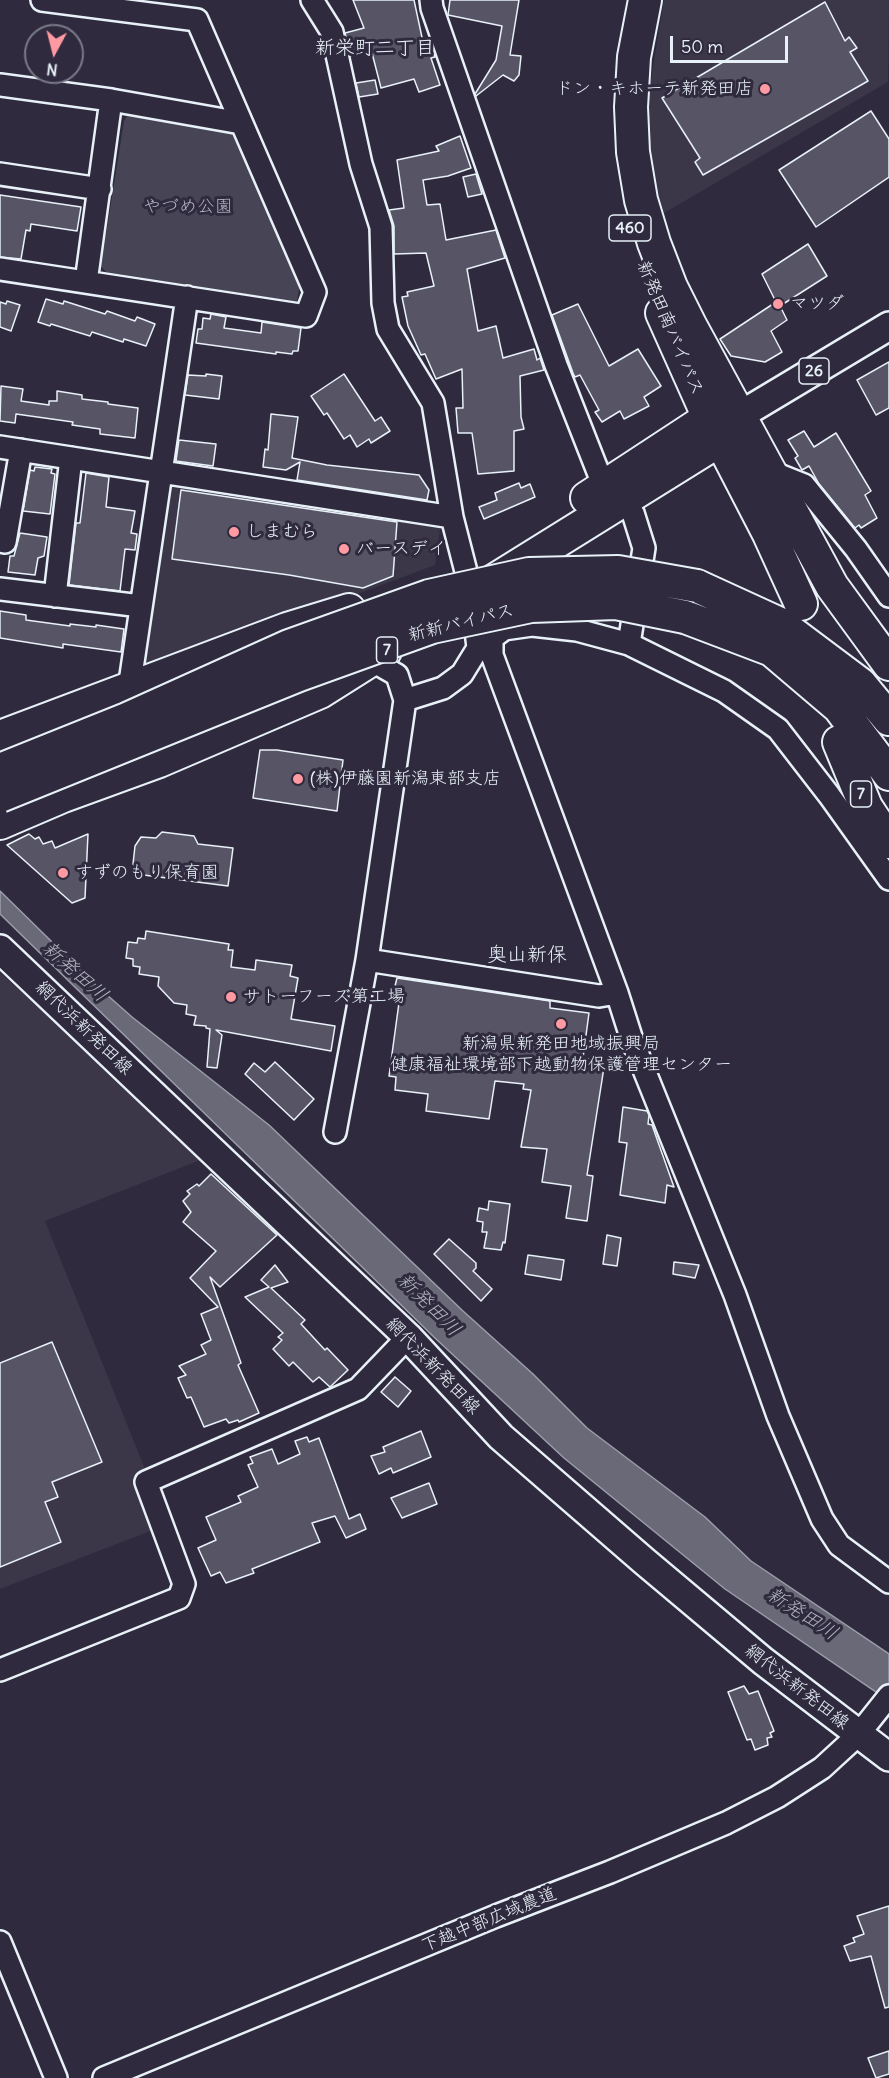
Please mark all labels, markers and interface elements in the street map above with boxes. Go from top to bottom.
north arrow [24,24,84,84]
scale bar [673,24,792,62]
text: 50 m [681,35,723,58]
district label: 新栄町二丁目 [315,36,435,60]
text: N [45,59,59,80]
place label: ドン・キホーテ新発田店 [555,78,753,100]
marker: ドン・キホーテ新発田店 [758,82,772,96]
park label: やづめ公園 [143,196,233,218]
road number: 460 [609,215,651,241]
street label: 新発田南バイパス [632,258,708,398]
place label: マツダ [790,293,844,315]
marker: マツダ [771,297,785,311]
road number: 26 [799,358,829,384]
place label: しまむら [246,521,318,543]
marker: しまむら [227,525,241,539]
place label: バースデイ [356,538,446,560]
marker: バースデイ [337,542,351,556]
street label: 新新バイパス [406,599,516,647]
road number: 7 [376,637,398,663]
place label: (株)伊藤園新潟東部支店 [310,768,501,790]
marker: (株)伊藤園新潟東部支店 [291,772,305,786]
road number: 7 [850,781,872,807]
place label: すずのもり保育園 [75,862,219,884]
marker: すずのもり保育園 [56,866,70,880]
water label: 新発田川 [37,936,113,1008]
district label: 奥山新保 [487,943,567,967]
street label: 網代浜新発田線 [31,976,137,1080]
place label: サトーフーズ第工場 [243,986,405,1008]
marker: サトーフーズ第工場 [224,990,238,1004]
marker: 新潟県新発田地域振興局 健康福祉環境部下越動物保護管理センター [554,1017,568,1031]
place label: 新潟県新発田地域振興局 健康福祉環境部下越動物保護管理センター [390,1033,732,1076]
water label: 新発田川 [392,1268,466,1342]
street label: 網代浜新発田線 [381,1313,485,1419]
water label: 新発田川 [762,1582,842,1646]
street label: 網代浜新発田線 [741,1640,853,1734]
street label: 下越中部広域農道 [418,1883,560,1957]

